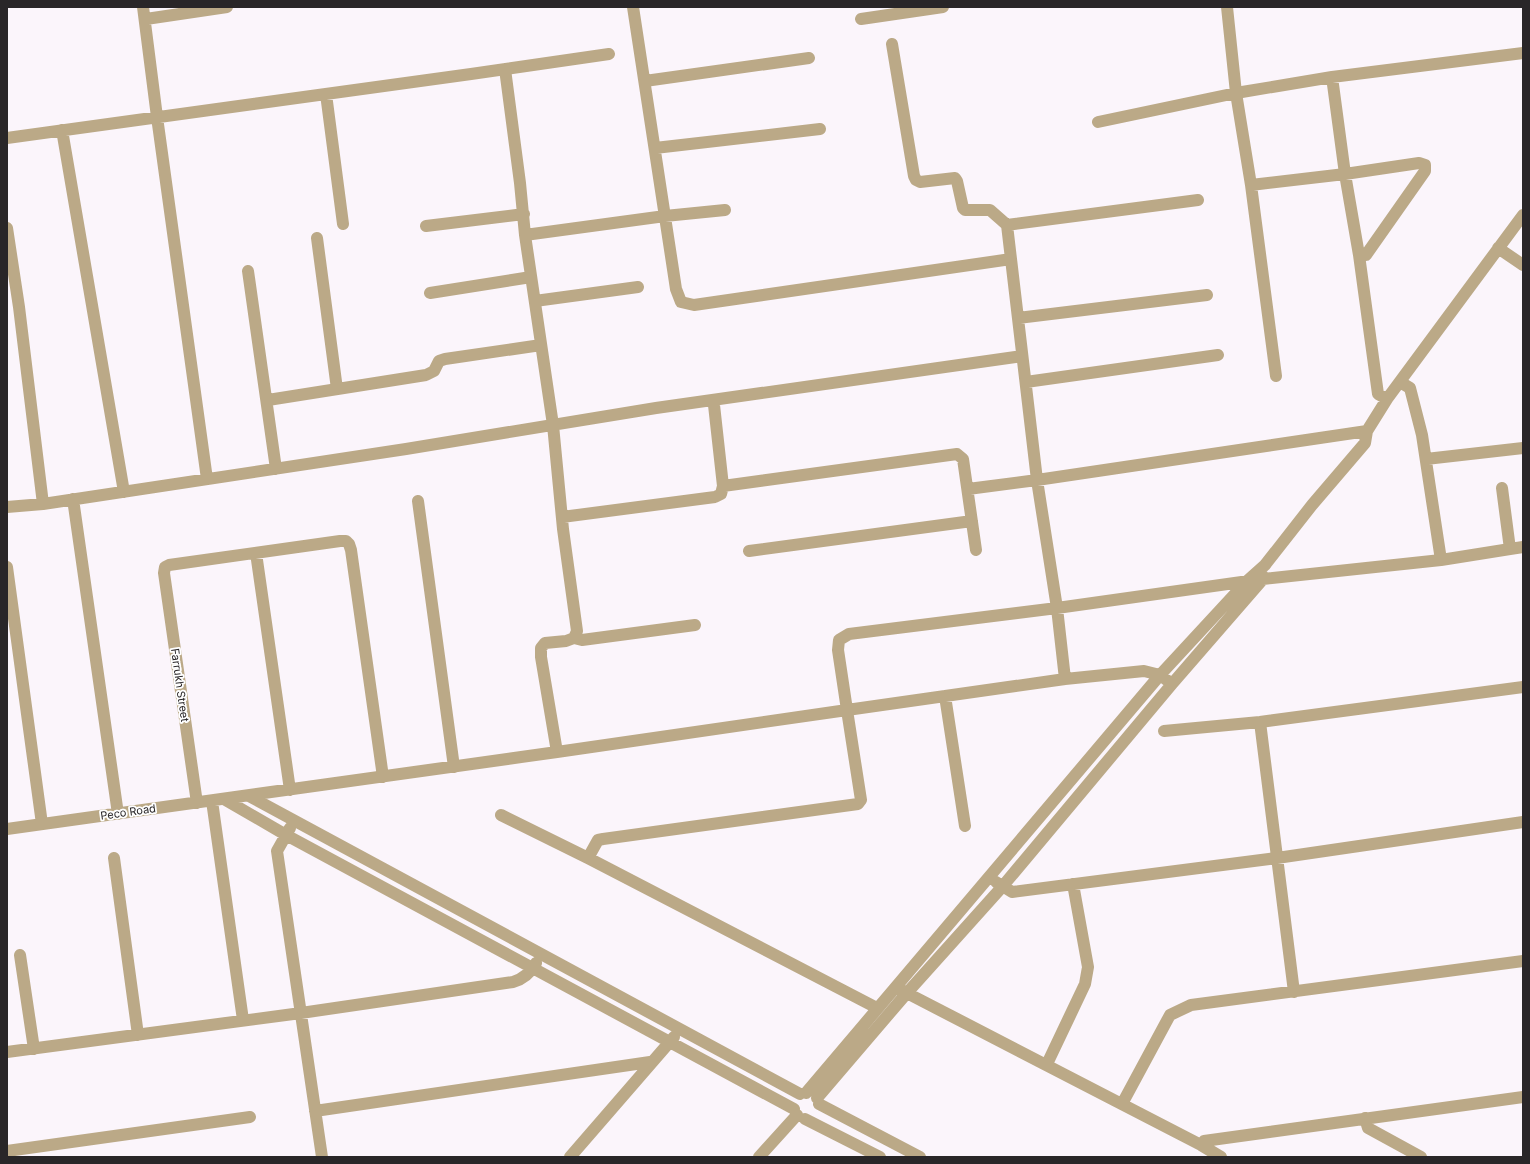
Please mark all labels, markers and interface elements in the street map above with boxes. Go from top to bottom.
street label: Farrukh Street [168,647,192,723]
street label: Peco Road [99,801,157,823]

